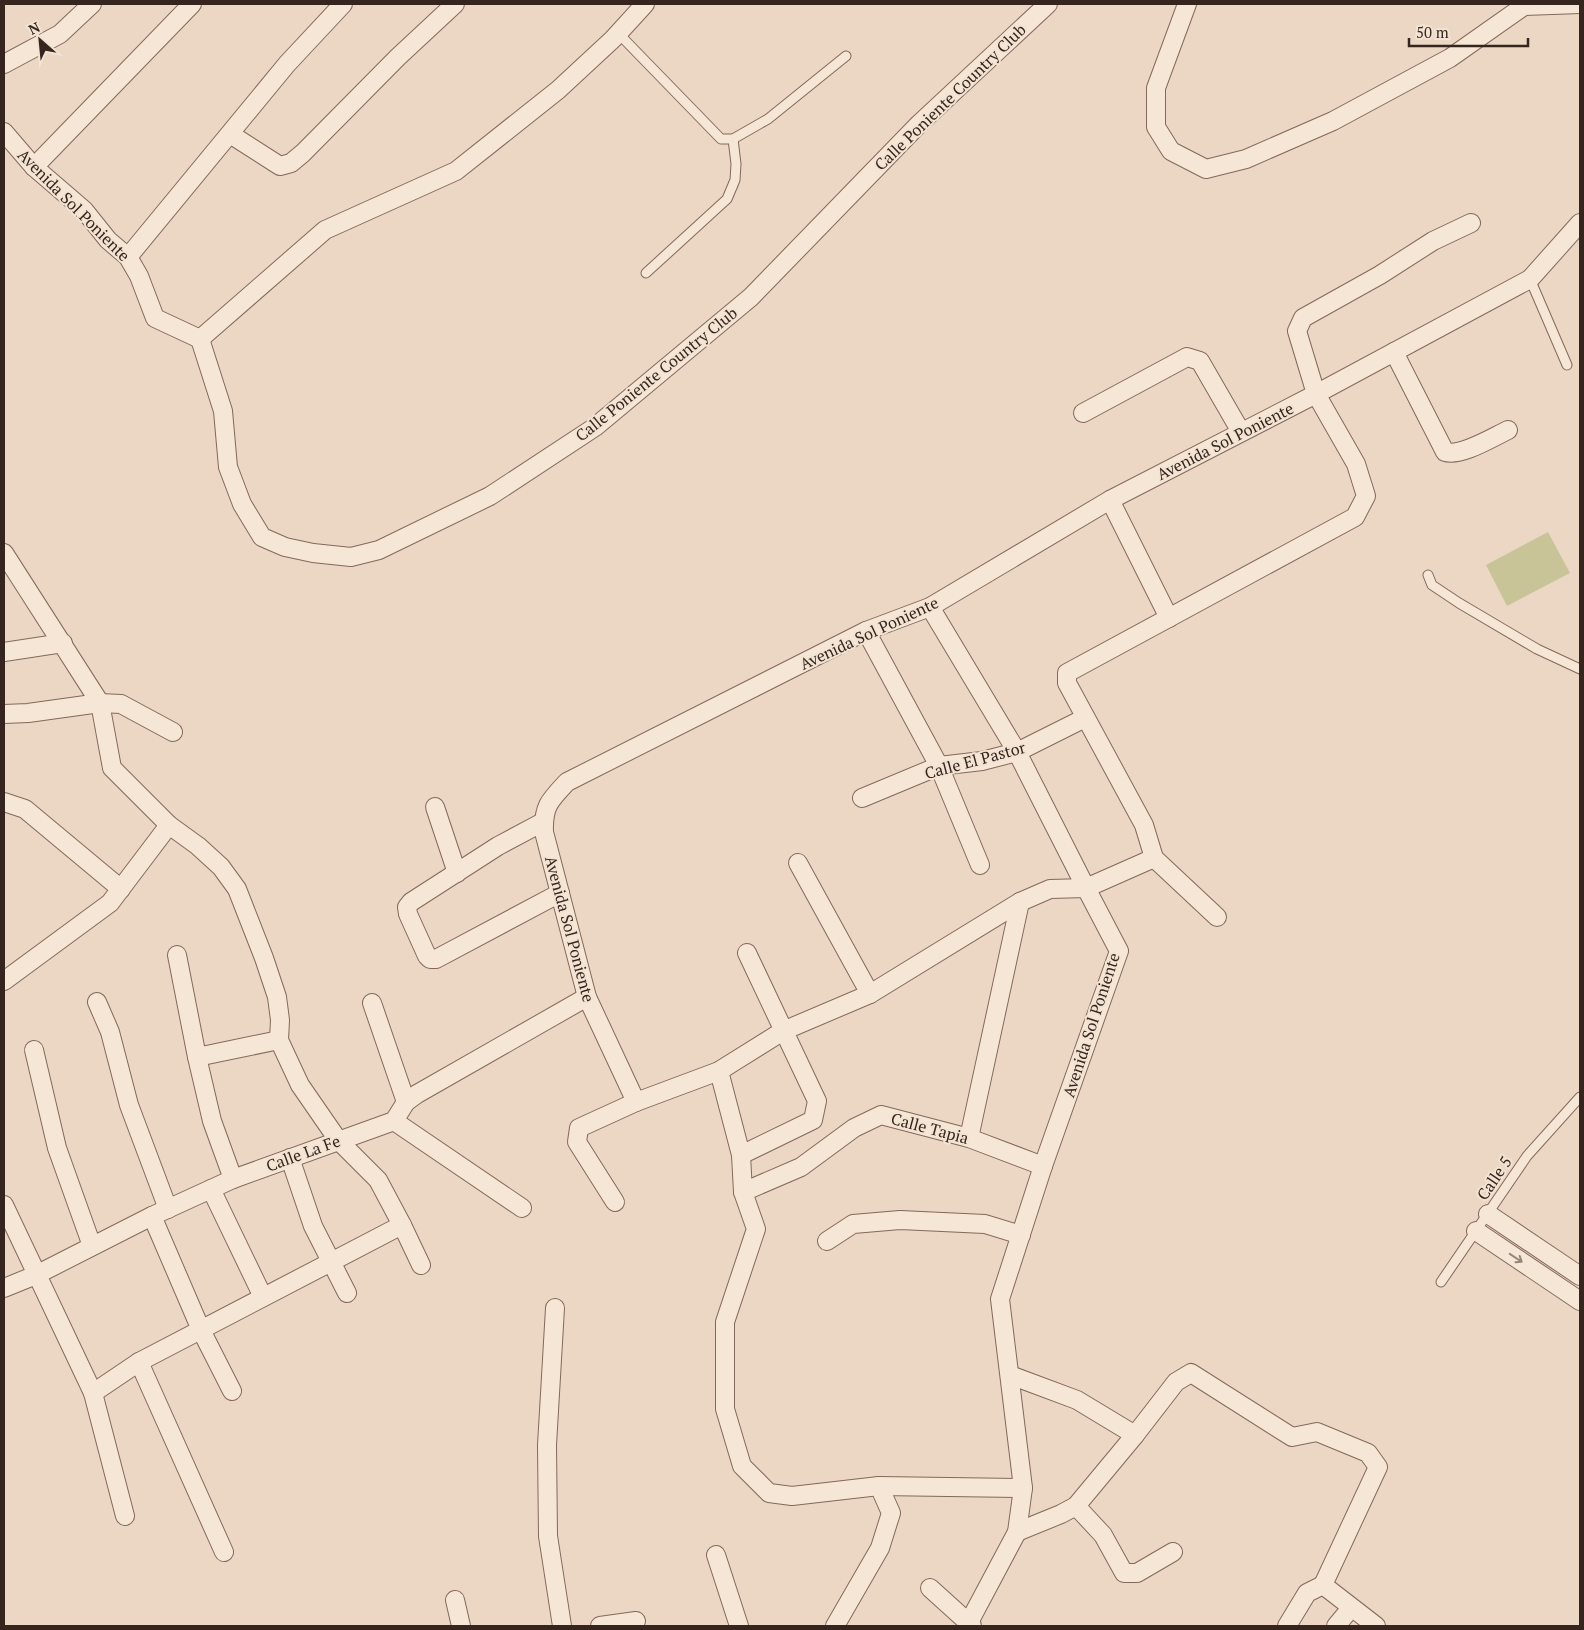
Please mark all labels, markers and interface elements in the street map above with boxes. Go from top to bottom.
north arrow [15,15,65,65]
scale bar [1409,15,1528,47]
text: N [25,17,43,39]
street label: Calle Poniente Country Club [870,19,1031,175]
text: 50 m [1416,22,1449,42]
street label: Avenida Sol Poniente [13,144,135,266]
street label: Calle Poniente Country Club [570,302,742,446]
street label: Avenida Sol Poniente [1153,397,1297,485]
street label: Avenida Sol Poniente [796,591,942,675]
street label: Calle El Pastor [922,736,1029,784]
street label: Avenida Sol Poniente [540,853,600,1005]
street label: Avenida Sol Poniente [1057,950,1125,1100]
street label: Calle Tapia [889,1107,971,1149]
street label: Calle La Fe [263,1129,343,1177]
street label: Calle 5 [1471,1152,1517,1204]
one-way arrow [1509,1254,1523,1264]

